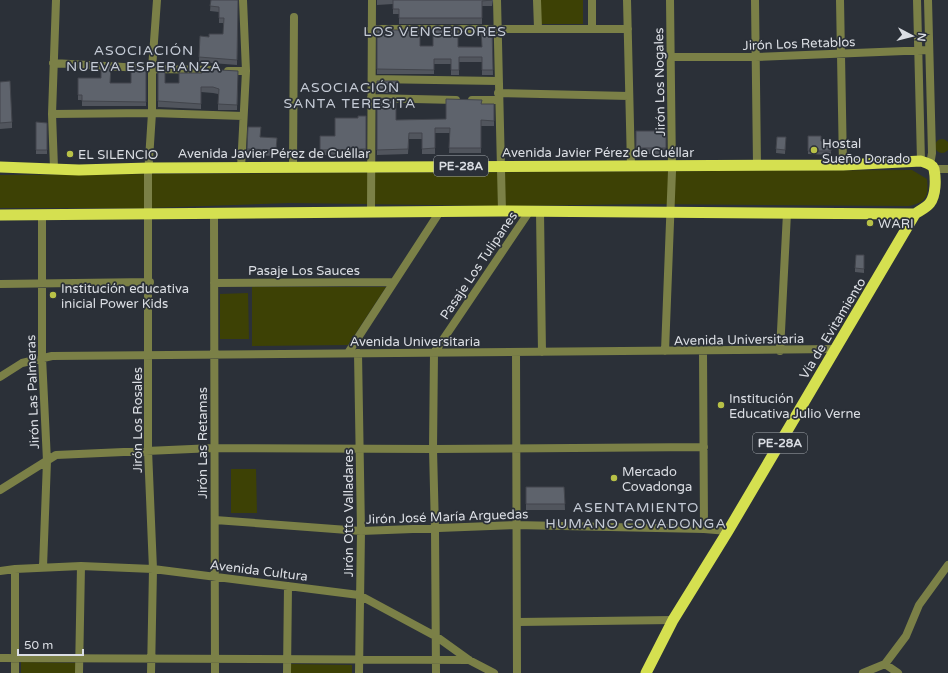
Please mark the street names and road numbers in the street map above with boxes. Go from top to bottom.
street label: Jirón Los Nogales [651,27,669,137]
street label: Jirón Los Retablos [742,34,856,54]
street label: Avenida Javier Pérez de Cuéllar [502,145,694,161]
street label: Avenida Javier Pérez de Cuéllar [178,146,370,162]
road number: PE-28A [434,156,488,176]
street label: Pasaje Los Tulipanes [437,209,521,323]
street label: Pasaje Los Sauces [248,263,360,279]
street label: Vía de Evitamiento [796,275,869,382]
street label: Avenida Universitaria [674,331,804,349]
street label: Jirón Las Palmeras [23,334,43,449]
street label: Avenida Universitaria [350,334,480,350]
street label: Jirón Los Rosales [130,367,146,473]
street label: Jirón Las Retamas [195,387,211,499]
road number: PE-28A [753,433,807,453]
street label: Jirón Otto Valladares [341,449,357,577]
street label: Jirón José María Arguedas [365,506,529,528]
street label: Avenida Cultura [209,557,309,585]

